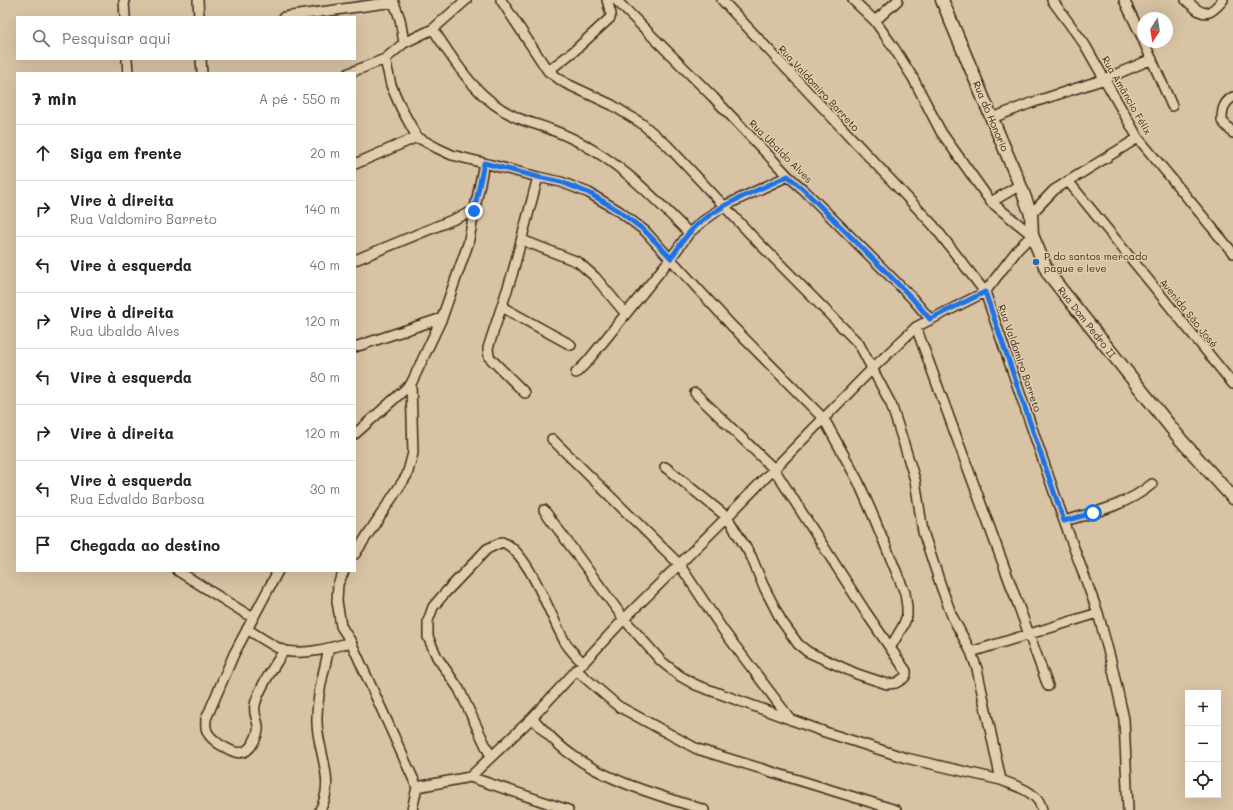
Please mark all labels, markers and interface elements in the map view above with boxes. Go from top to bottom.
north arrow [1137,12,1173,48]
search box [16,16,356,60]
icon: search [30,27,52,49]
text: Pesquisar aqui [62,28,171,48]
street label: Rua Valdomiro Barreto [775,42,863,134]
street label: Rua Amâncio Félix [1099,53,1155,137]
street label: Rua do Honorio [970,79,1012,153]
text: 7 min [32,87,77,109]
text: A pé · 550 m [259,90,340,107]
street label: Rua Ubaldo Alves [746,116,816,186]
icon: ahead [32,142,54,164]
text: Siga em frente [70,143,182,163]
text: 20 m [310,144,340,161]
text: Vire à direita [70,190,174,210]
icon: right [32,198,54,220]
text: 140 m [304,200,340,217]
route end [465,202,483,220]
text: Rua Valdomiro Barreto [70,210,217,227]
place label: P do santos mercado pague e leve [1044,249,1147,275]
icon: left [32,254,54,276]
text: Vire à esquerda [70,255,192,275]
text: 40 m [310,256,340,273]
marker: P do santos mercado pague e leve [1031,257,1041,267]
street label: Avenida São José [1157,275,1221,351]
street label: Rua Dom Pedro II [1055,283,1120,361]
text: Vire à direita [70,302,174,322]
street label: Rua Valdomiro Barreto [995,302,1045,414]
icon: right [32,310,54,332]
text: 120 m [304,312,340,329]
text: Rua Ubaldo Alves [70,322,180,339]
icon: left [32,366,54,388]
text: Vire à esquerda [70,367,192,387]
text: 80 m [310,368,340,385]
icon: right [32,422,54,444]
text: Vire à direita [70,423,174,443]
text: 120 m [304,424,340,441]
text: Vire à esquerda [70,470,192,490]
icon: left [32,478,54,500]
text: 30 m [310,480,340,497]
text: Rua Edvaldo Barbosa [70,490,205,507]
route start [1084,504,1102,522]
icon: arrive [32,534,54,556]
text: Chegada ao destino [70,535,220,555]
map controls [1185,690,1221,798]
button: + [1185,690,1221,726]
button: − [1185,726,1221,762]
button: locate [1185,762,1221,798]

